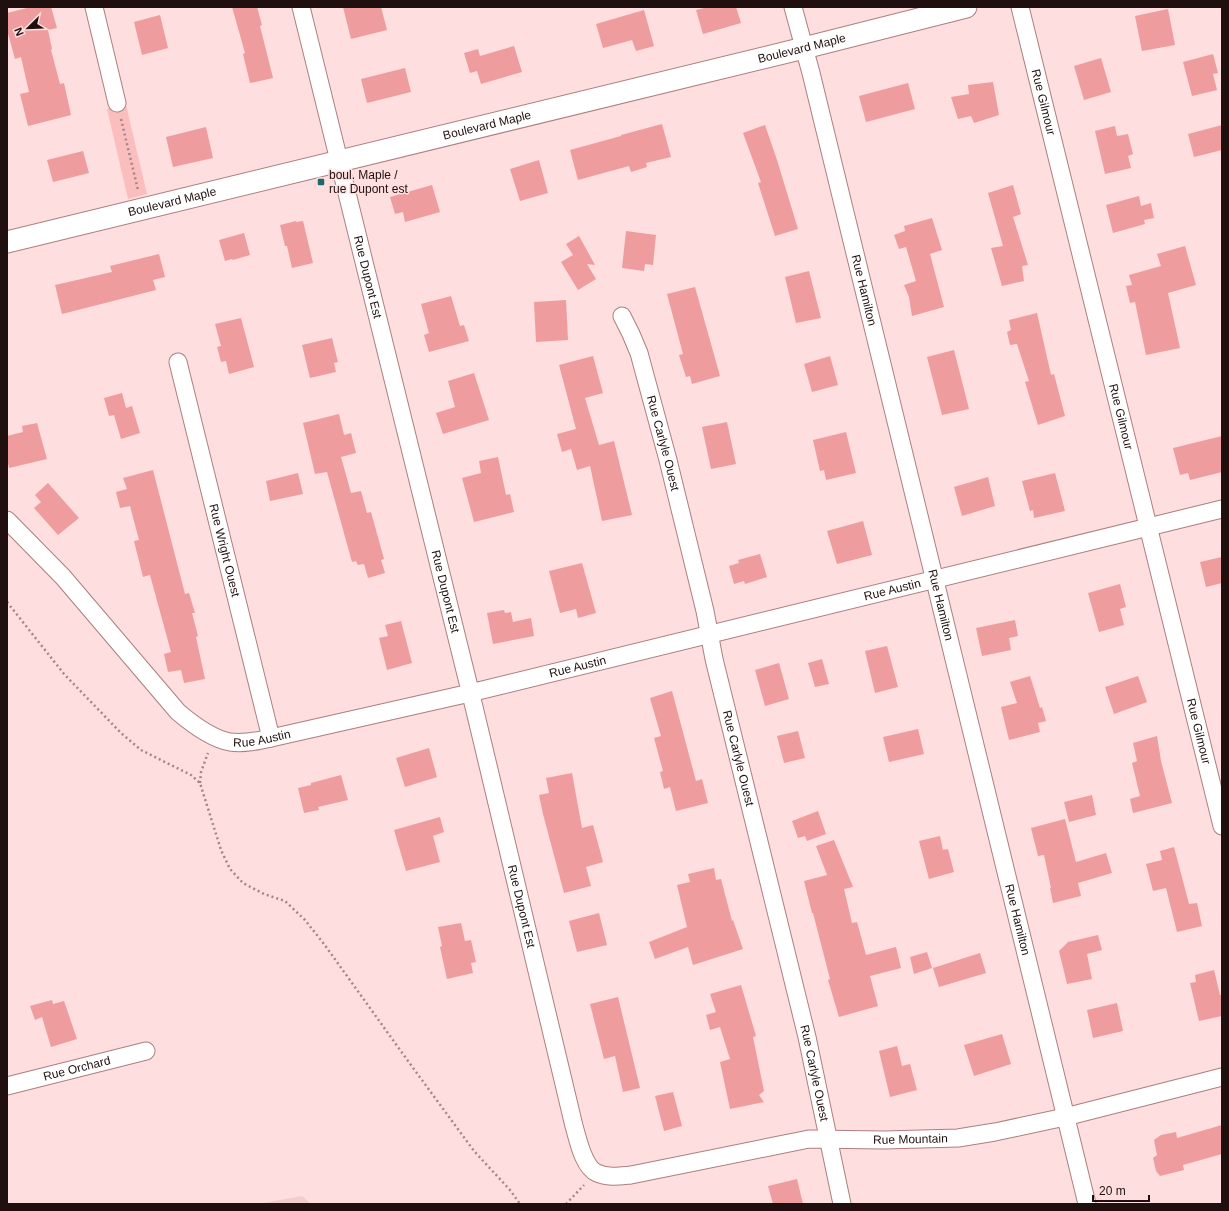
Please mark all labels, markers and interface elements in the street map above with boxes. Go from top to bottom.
north arrow [8,8,48,48]
text: N [12,26,26,38]
street label: Boulevard Maple [756,31,848,66]
street label: Rue Gilmour [1029,68,1058,137]
street label: Boulevard Maple [442,108,533,143]
place label: boul. Maple / rue Dupont est [329,168,408,196]
marker: boul. Maple / rue Dupont est [316,177,326,187]
street label: Boulevard Maple [127,184,218,219]
street label: Rue Dupont Est [351,234,385,320]
street label: Rue Hamilton [849,253,879,327]
street label: Rue Gilmour [1106,382,1136,451]
street label: Rue Carlyle Ouest [644,394,682,493]
street label: Rue Wright Ouest [206,502,243,599]
street label: Rue Dupont Est [428,549,463,635]
street label: Rue Hamilton [925,568,956,642]
street label: Rue Austin [862,576,922,603]
street label: Rue Austin [548,653,607,680]
street label: Rue Gilmour [1184,697,1214,766]
street label: Rue Carlyle Ouest [720,709,757,808]
street label: Rue Austin [233,727,292,750]
street label: Rue Dupont Est [505,863,538,950]
street label: Rue Hamilton [1002,883,1033,957]
street label: Rue Carlyle Ouest [797,1023,832,1123]
street label: Rue Orchard [42,1053,112,1084]
street label: Rue Mountain [873,1131,948,1147]
scale bar [1093,1177,1149,1203]
text: 20 m [1099,1184,1126,1198]

